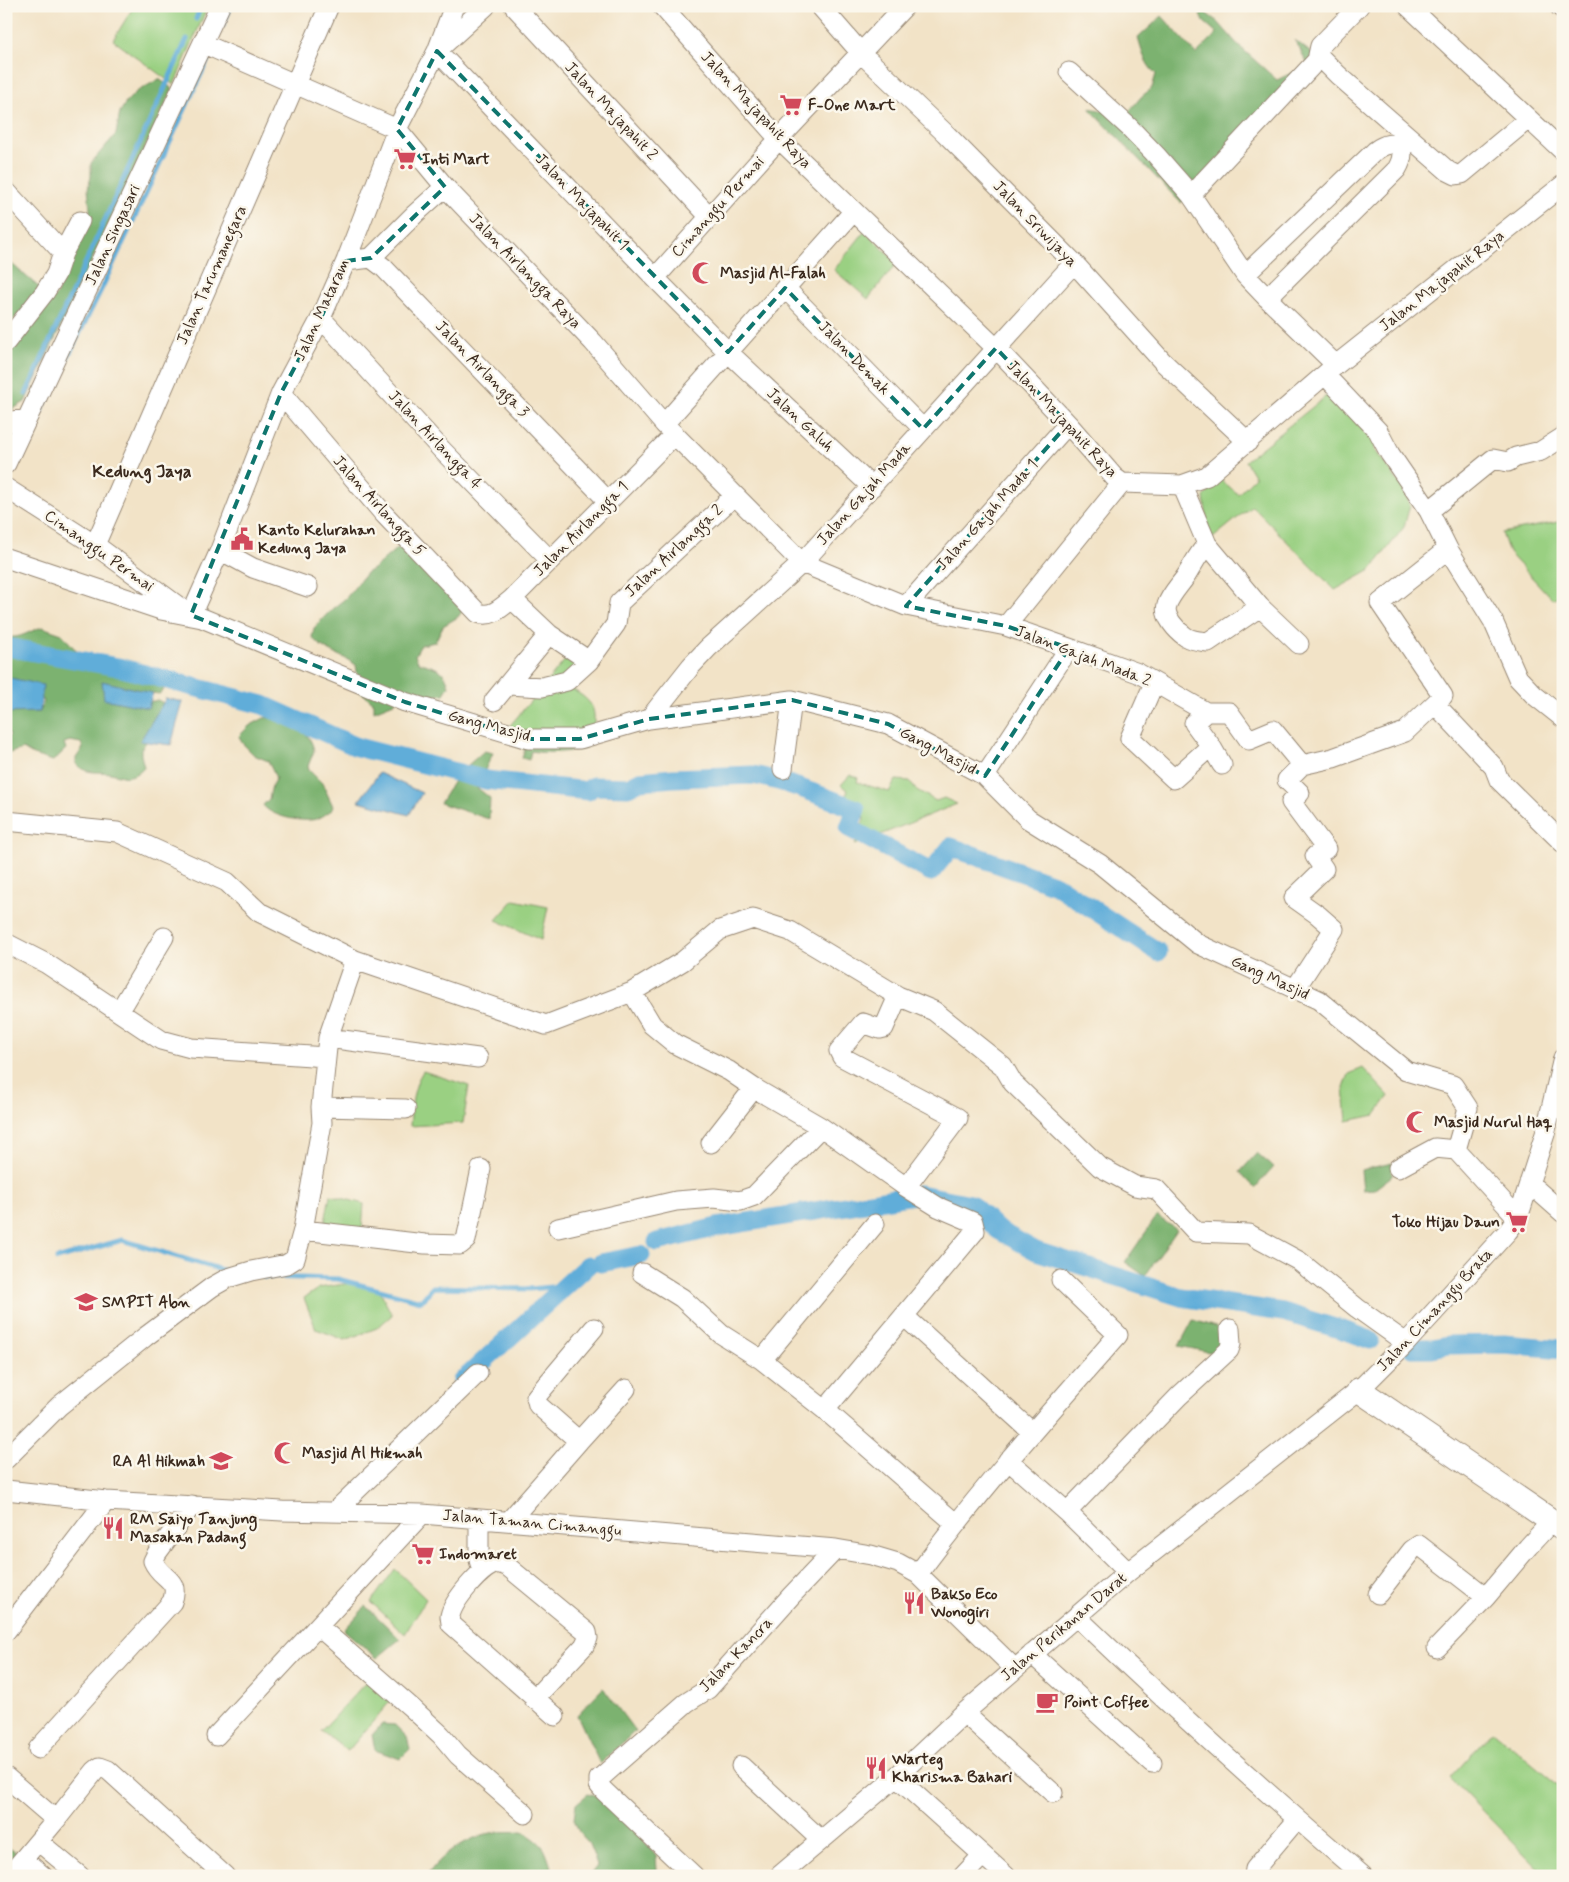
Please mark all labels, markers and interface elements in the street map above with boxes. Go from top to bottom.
street label: Jalan Majapahit Raya [696,47,816,173]
street label: Jalan Majapahit 2 [560,57,662,165]
supermarket icon: F-One Mart [778,92,804,118]
place label: F-One Mart [808,95,896,116]
supermarket icon: Inti Mart [392,146,418,172]
place label: Inti Mart [422,149,490,170]
street label: Jalan Majapahit 1 [530,149,634,255]
street label: Cimanggu Permai [667,152,770,263]
street label: Jalan Sriwijaya [988,176,1082,272]
street label: Jalan Singasari [80,181,147,289]
street label: Jalan Tarumanegara [172,202,253,348]
street label: Jalan Airlangga Raya [463,209,586,334]
street label: Jalan Majapahit Raya [1375,225,1509,337]
street label: Jalan Mataram [289,256,355,364]
mosque icon: Masjid Al-Falah [690,260,716,286]
place label: Masjid Al-Falah [720,263,826,284]
street label: Jalan Airlangga 3 [430,316,534,423]
street label: Jalan Demak [813,316,895,400]
street label: Jalan Majapahit Raya [1002,356,1122,482]
street label: Jalan Galuh [762,383,838,457]
street label: Jalan Airlangga 4 [383,386,487,495]
street label: Jalan Gajah Mada [812,438,916,550]
street label: Jalan Airlangga 5 [327,451,430,562]
street label: Jalan Gajah Mada 1 [931,455,1043,575]
district label: Kedung Jaya [92,460,192,484]
street label: Jalan Airlangga 1 [529,477,634,582]
street label: Jalan Airlangga 2 [620,500,728,603]
street label: Cimanggu Permai [39,505,158,598]
place label: Kanto Kelurahan Kedung Jaya [258,520,376,560]
public building icon: Kanto Kelurahan Kedung Jaya [229,526,255,552]
street label: Jalan Gajah Mada 2 [1012,620,1154,692]
street label: Gang Masjid [445,705,532,748]
street label: Gang Masjid [895,722,980,781]
street label: Gang Masjid [1227,951,1313,1006]
mosque icon: Masjid Nurul Haq [1404,1109,1430,1135]
place label: Masjid Nurul Haq [1434,1112,1553,1133]
supermarket icon: Toko Hijau Daun [1504,1209,1530,1235]
place label: Toko Hijau Daun [1392,1212,1500,1233]
street label: Jalan Cimanggu Brata [1372,1244,1498,1377]
school or university icon: SMPIT Abn [73,1289,99,1315]
place label: SMPIT Abn [102,1292,191,1313]
mosque icon: Masjid Al Hikmah [272,1440,298,1466]
place label: Masjid Al Hikmah [302,1443,422,1464]
school or university icon: RA Al Hikmah [208,1448,234,1474]
place label: RA Al Hikmah [113,1451,205,1472]
street label: Jalan Taman Cimanggu [442,1505,622,1542]
place label: RM Saiyo Tanjung Masakan Padang [130,1509,257,1550]
restaurant icon: RM Saiyo Tanjung Masakan Padang [100,1515,126,1541]
supermarket icon: Indomaret [410,1541,436,1567]
place label: Indomaret [439,1544,517,1565]
street label: Jalan Perikanan Darat [996,1568,1132,1686]
place label: Bakso Eco Wonogiri [930,1584,998,1625]
restaurant icon: Bakso Eco Wonogiri [901,1590,927,1616]
street label: Jalan Kancra [695,1613,777,1697]
cafe icon: Point Coffee [1034,1689,1060,1715]
place label: Point Coffee [1064,1692,1150,1713]
place label: Warteg Kharisma Bahari [891,1749,1012,1788]
restaurant icon: Warteg Kharisma Bahari [863,1755,889,1781]

